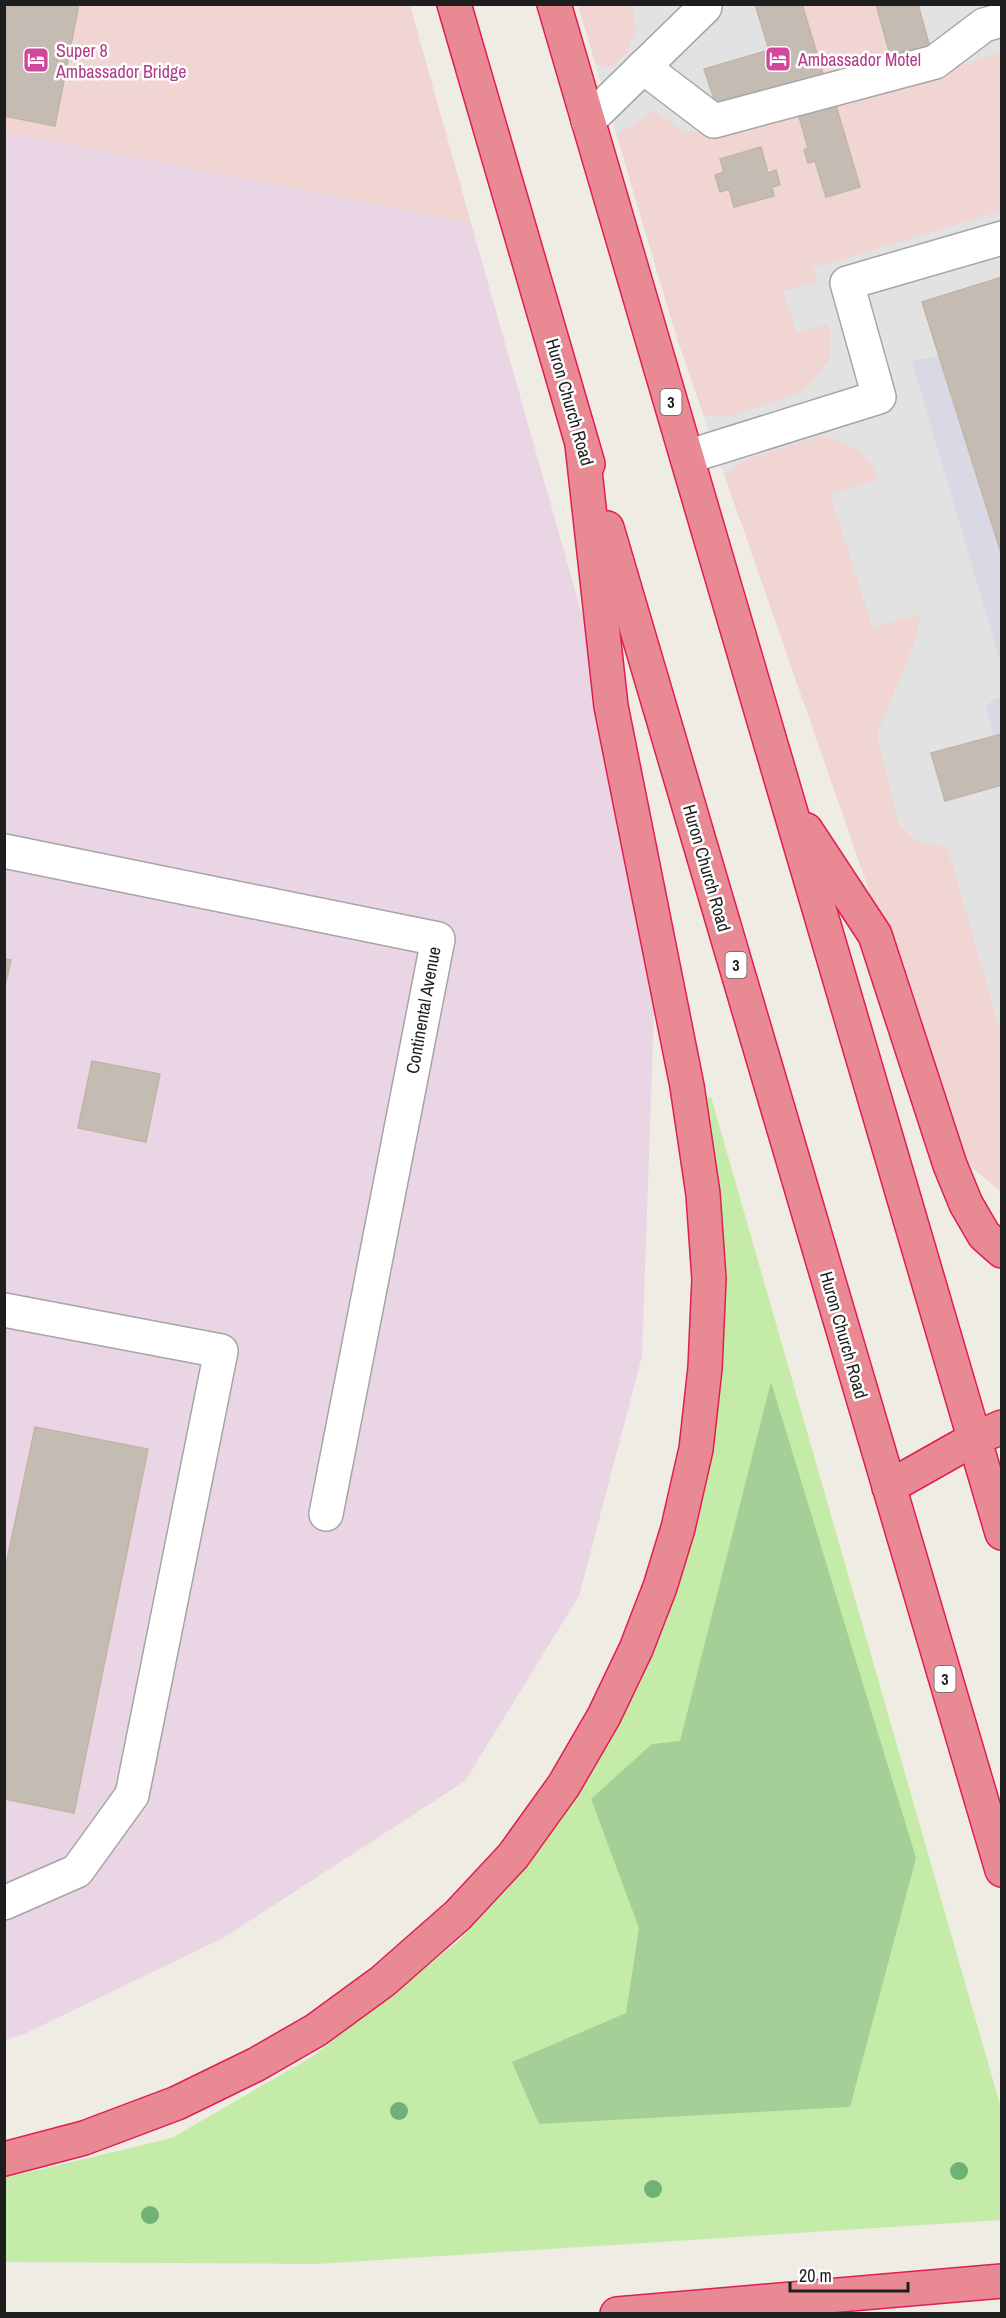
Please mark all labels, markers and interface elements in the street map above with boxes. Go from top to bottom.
place label: Super 8 Ambassador Bridge [55,38,186,84]
hotel icon: Ambassador Motel [763,44,793,74]
hotel icon: Super 8 Ambassador Bridge [21,45,51,75]
place label: Ambassador Motel [797,47,921,72]
street label: Huron Church Road [540,335,600,469]
road number: 3 [660,389,682,415]
street label: Huron Church Road [677,801,737,935]
street label: Continental Avenue [400,945,446,1075]
road number: 3 [726,952,746,978]
street label: Huron Church Road [814,1268,874,1402]
road number: 3 [934,1666,956,1692]
scale bar [790,2255,908,2293]
text: 20 m [799,2263,832,2288]

